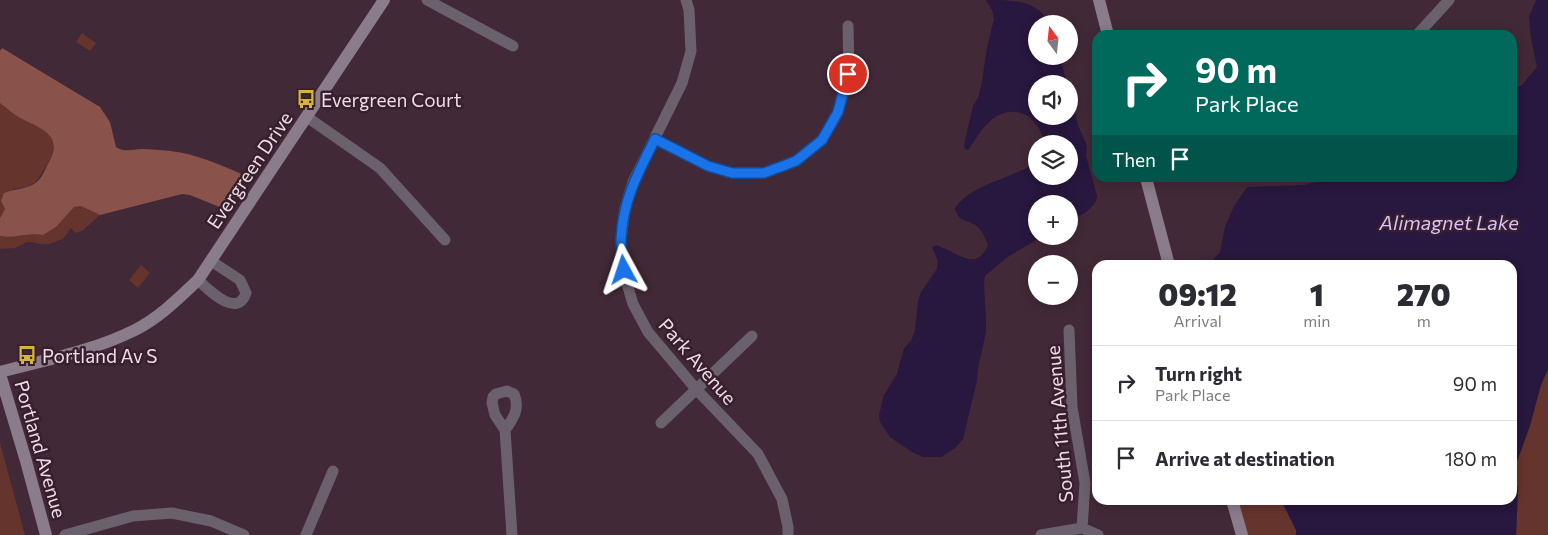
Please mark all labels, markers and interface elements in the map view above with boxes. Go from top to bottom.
north arrow [1028,15,1078,65]
map controls [1028,15,1078,305]
text: 90 m [1195,47,1277,90]
icon: right [1112,50,1177,115]
pin [827,53,869,95]
icon: arrive [834,60,862,88]
button: sound [1028,75,1078,125]
bus stop icon: Evergreen Court [295,88,317,110]
place label: Evergreen Court [321,88,462,111]
text: Park Place [1195,90,1299,117]
street label: Evergreen Drive [201,107,297,233]
button: layers [1028,135,1078,185]
icon: arrive [1166,145,1194,173]
text: Then [1112,148,1156,171]
button: + [1028,195,1078,245]
water label: Alimagnet Lake [1378,210,1519,234]
position arrow [597,243,649,295]
button: − [1028,255,1078,305]
text: 09:12 [1158,275,1237,312]
text: 1 [1310,275,1324,312]
text: 270 [1397,275,1451,312]
text: Arrival [1173,311,1222,330]
text: min [1303,311,1330,330]
text: m [1417,311,1431,330]
street label: Park Avenue [654,313,742,409]
bus stop icon: Portland Av S [16,344,38,366]
place label: Portland Av S [42,344,158,367]
street label: South 11th Avenue [1041,345,1077,503]
text: Turn right [1155,362,1242,385]
icon: right [1112,369,1140,397]
text: 90 m [1453,372,1497,395]
street label: Portland Avenue [10,378,72,520]
text: Park Place [1155,385,1230,404]
icon: arrive [1112,444,1140,472]
text: Arrive at destination [1155,447,1335,470]
text: 180 m [1445,447,1497,470]

